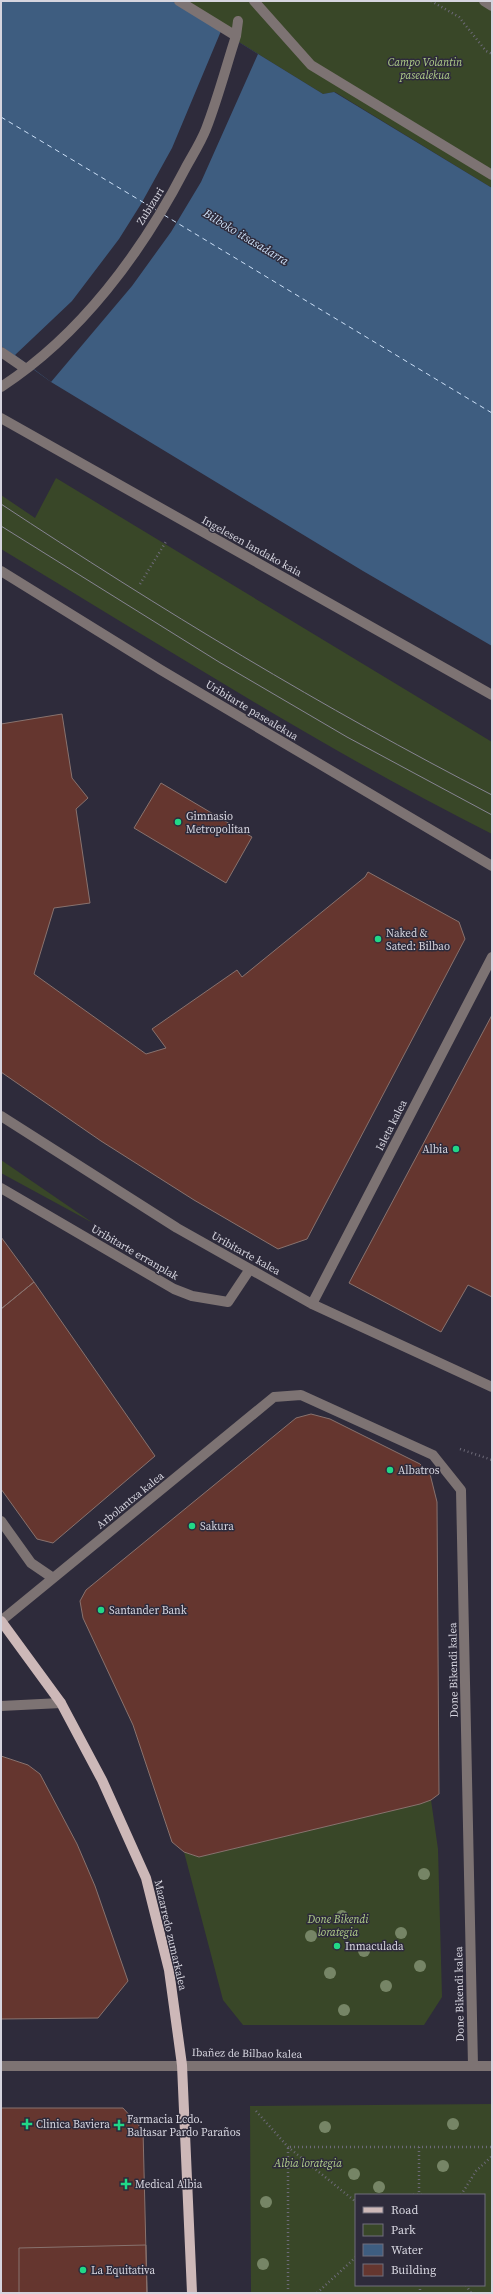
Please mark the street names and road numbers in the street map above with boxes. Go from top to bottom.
street label: Zubizuri [133,185,168,228]
street label: Ingelesen landako kaia [199,513,305,580]
street label: Uribitarte pasealekua [203,677,301,744]
street label: Isleta kalea [372,1097,411,1153]
street label: Uribitarte erranplak [88,1221,182,1284]
street label: Uribitarte kalea [208,1228,283,1279]
street label: Arbolantxa kalea [93,1468,168,1532]
street label: Done Bikendi kalea [445,1622,462,1718]
street label: Mazarredo zumarkalea [151,1878,191,1992]
street label: Done Bikendi kalea [451,1946,468,2042]
street label: Ibañez de Bilbao kalea [192,2045,303,2062]

